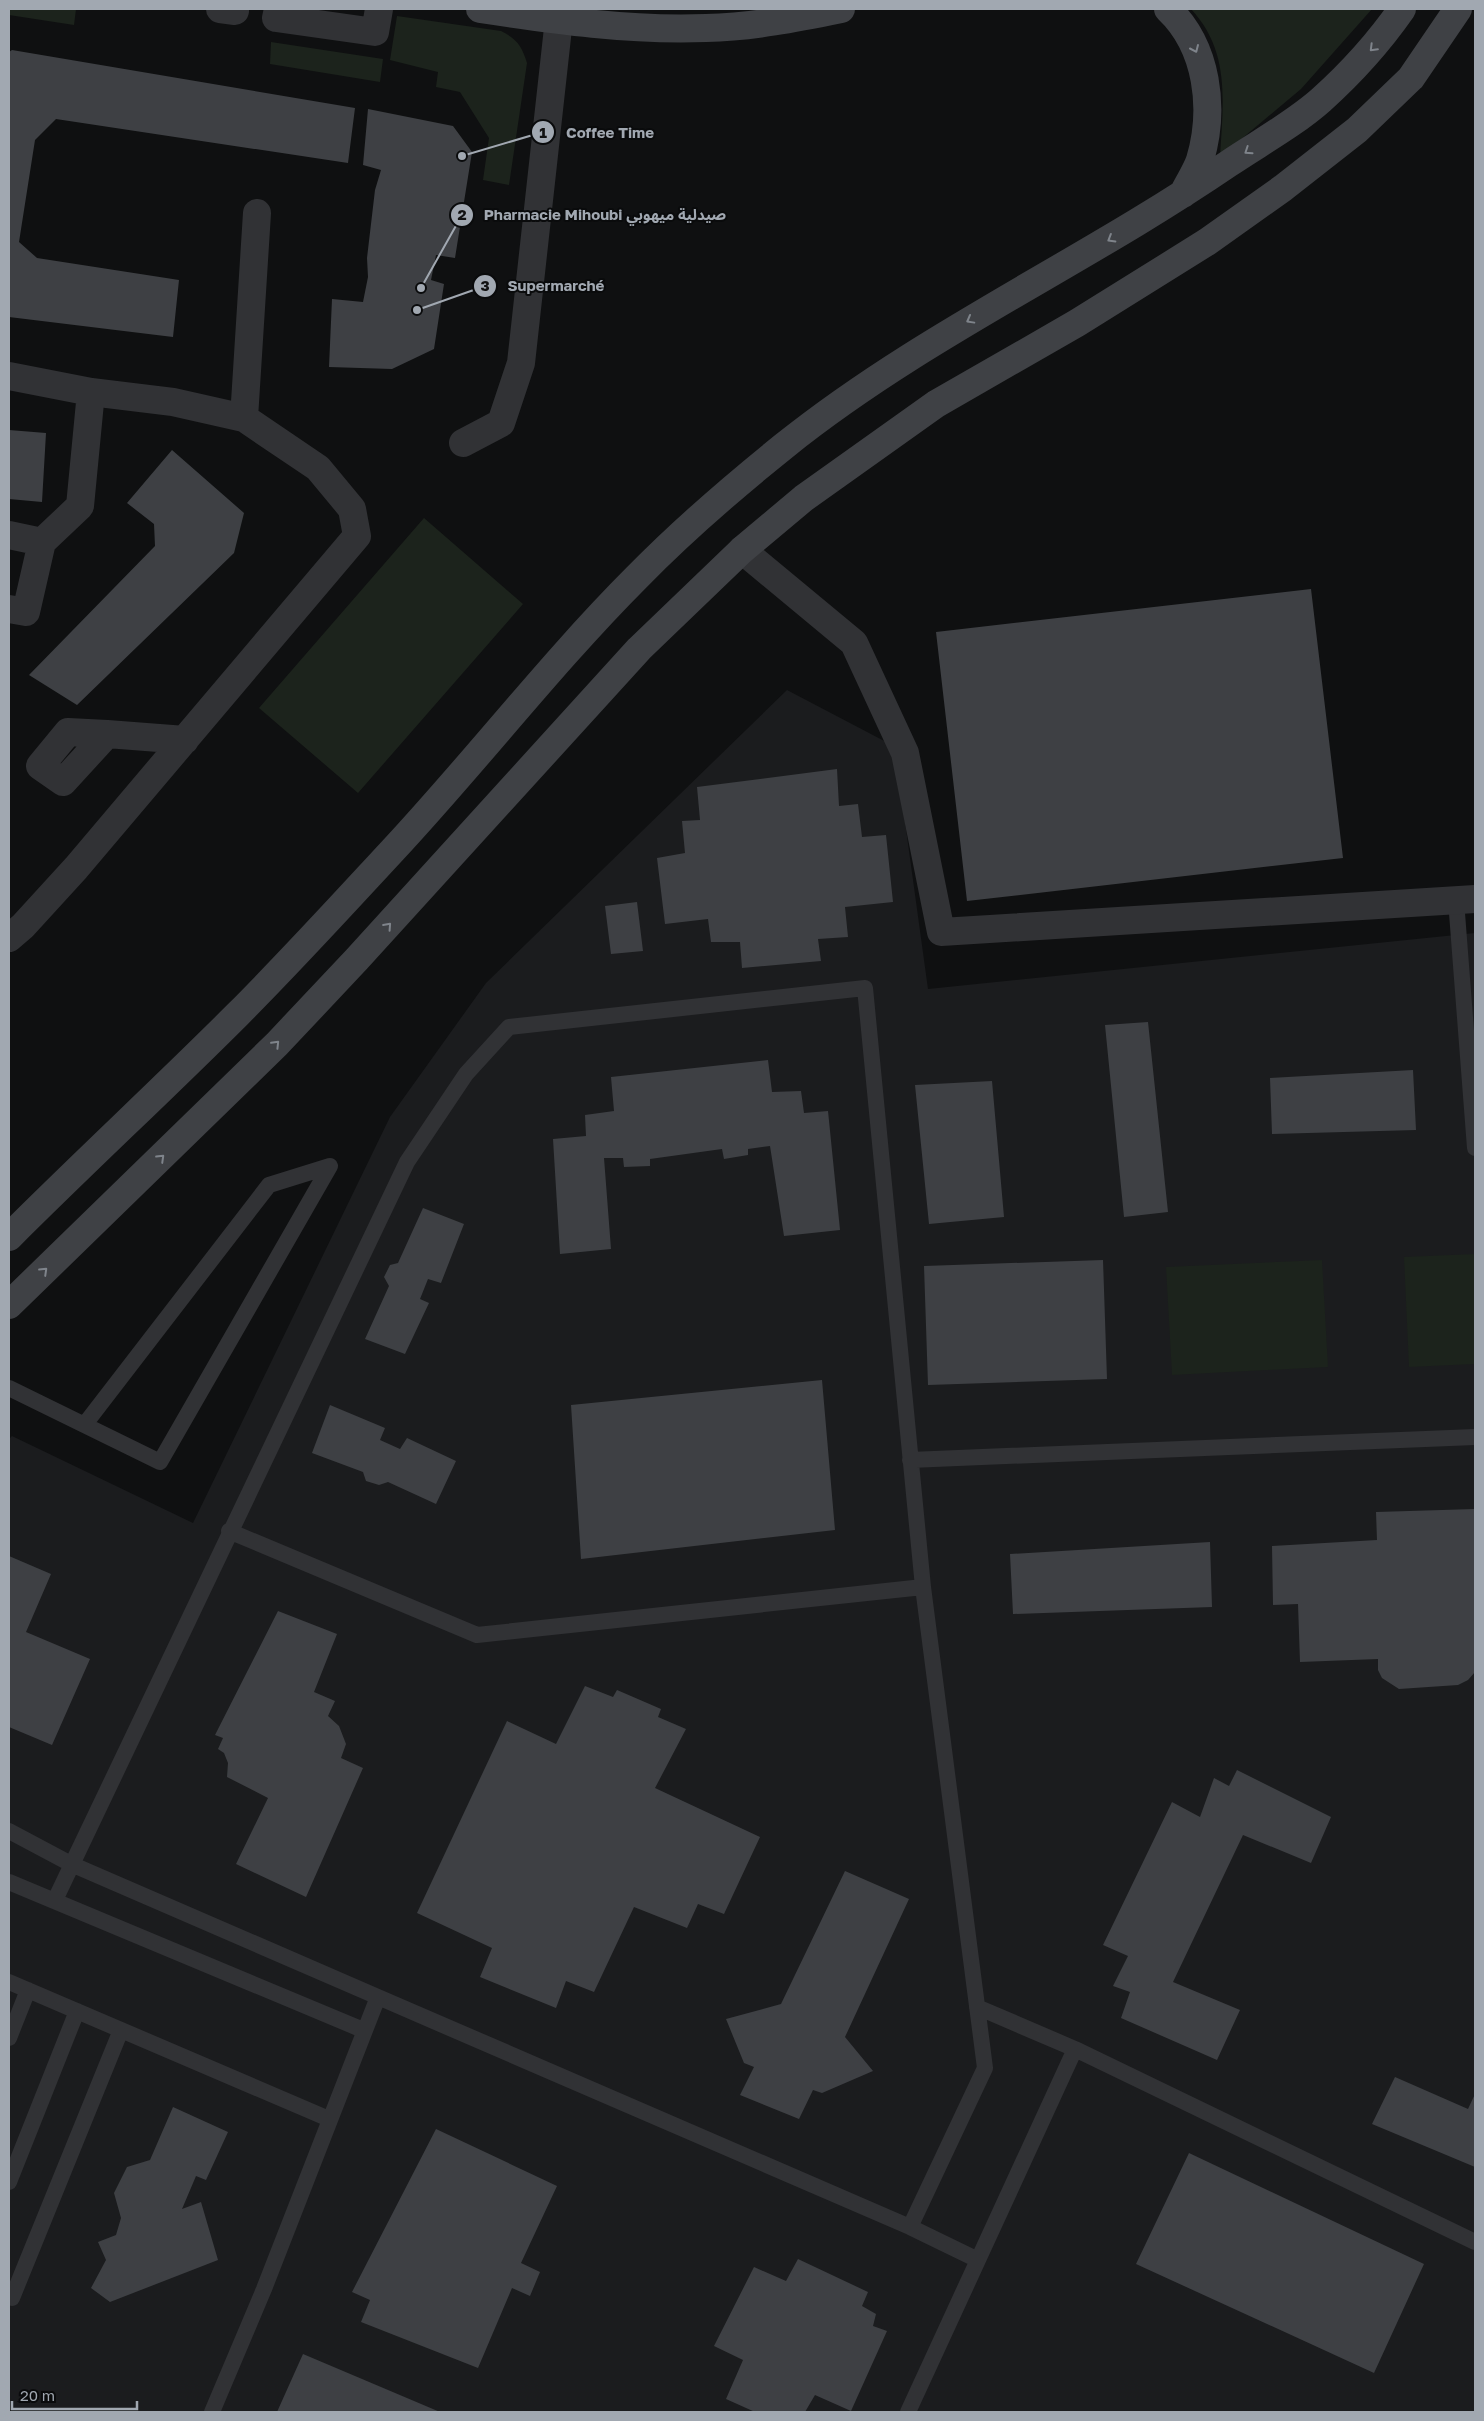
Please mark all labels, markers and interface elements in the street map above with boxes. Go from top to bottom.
one-way arrow [1369,42,1378,51]
one-way arrow [1188,44,1199,53]
callout: Coffee Time [531,117,664,147]
text: 1 [539,123,547,141]
text: Coffee Time [566,123,654,141]
one-way arrow [1244,145,1254,154]
callout: Pharmacie Mihoubi صيدلية ميهوبي [449,200,736,230]
text: 2 [457,205,467,223]
text: Pharmacie Mihoubi صيدلية ميهوبي [484,205,727,226]
one-way arrow [1108,232,1117,242]
callout: Supermarché [472,271,614,301]
text: 3 [480,276,490,294]
text: Supermarché [508,276,605,294]
one-way arrow [967,314,976,324]
one-way arrow [382,923,391,932]
one-way arrow [270,1041,279,1050]
one-way arrow [155,1155,164,1164]
one-way arrow [38,1268,47,1277]
scale bar [12,2378,138,2410]
text: 20 m [20,2386,55,2404]

